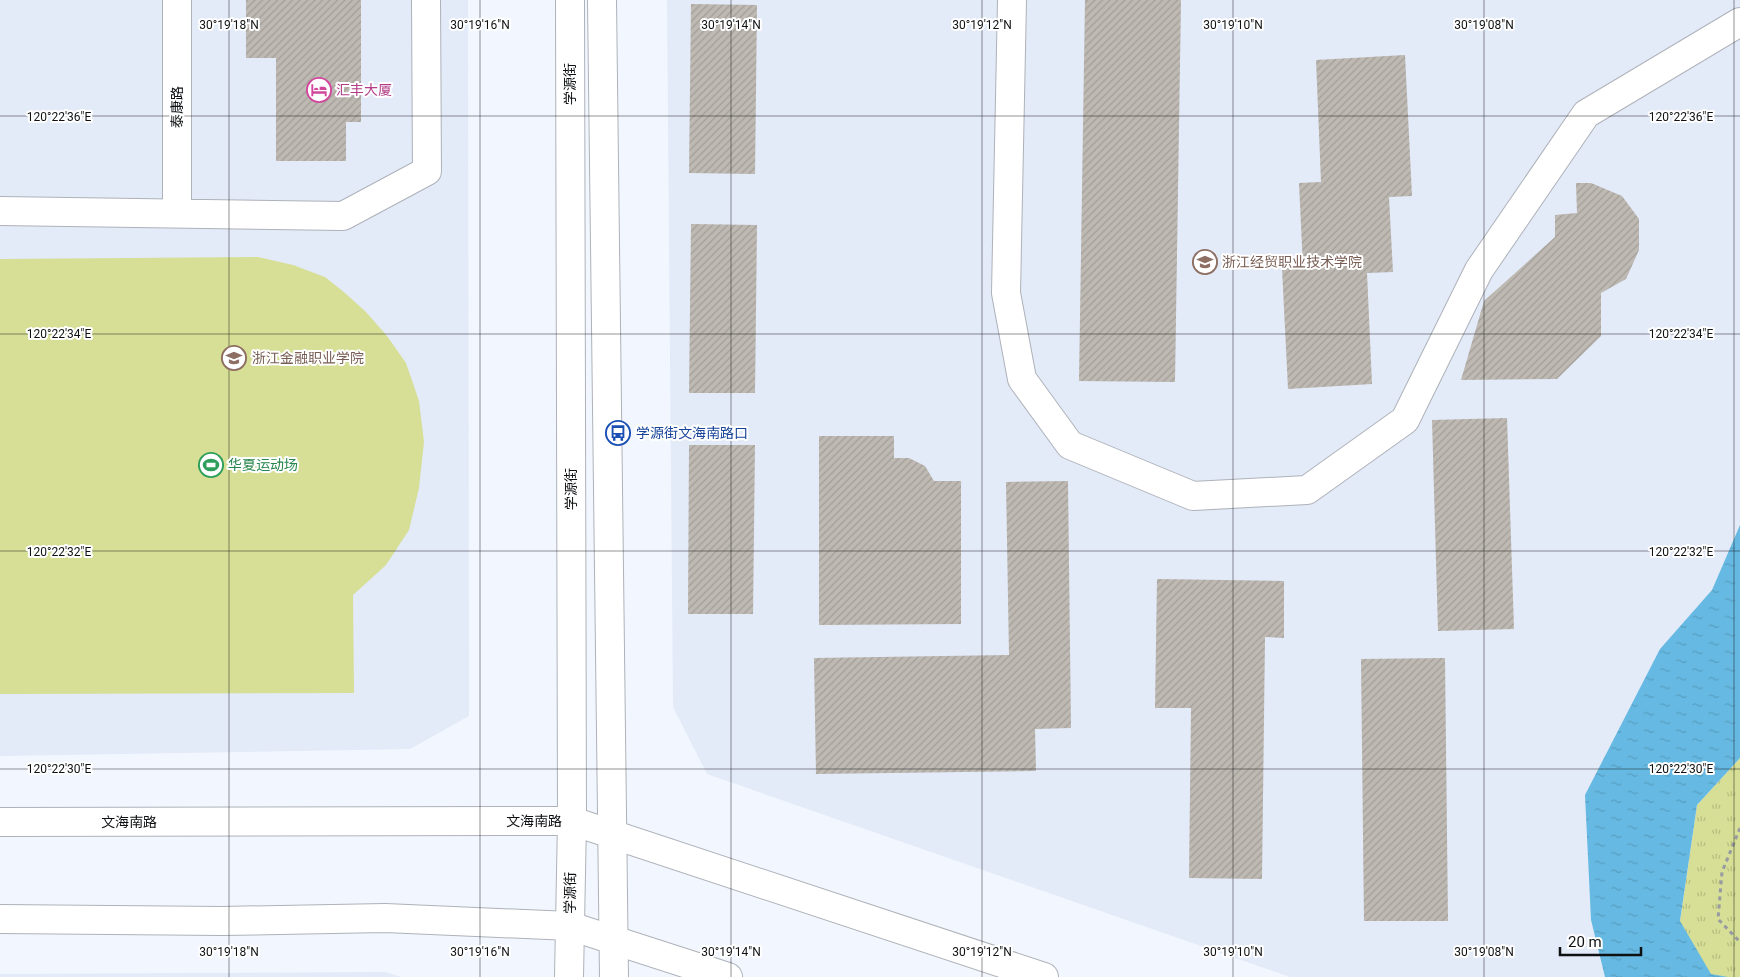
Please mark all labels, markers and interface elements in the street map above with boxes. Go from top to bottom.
text: 30°19'18"N [199,18,259,32]
text: 30°19'16"N [450,18,510,32]
text: 30°19'14"N [701,18,761,32]
text: 30°19'12"N [952,18,1012,32]
text: 30°19'10"N [1203,18,1263,32]
text: 30°19'08"N [1454,18,1514,32]
street label: 学源街 [562,63,578,105]
hotel icon: 汇丰大厦 [306,77,332,103]
place label: 汇丰大厦 [336,82,392,98]
street label: 泰康路 [169,86,185,128]
text: 120°22'36"E [27,110,91,124]
text: 120°22'36"E [1649,110,1713,124]
school or university icon: 浙江经贸职业技术学院 [1192,249,1218,275]
place label: 浙江经贸职业技术学院 [1222,254,1362,270]
text: 120°22'34"E [27,327,91,341]
text: 120°22'34"E [1649,327,1713,341]
school or university icon: 浙江金融职业学院 [221,345,247,371]
place label: 浙江金融职业学院 [252,350,364,366]
bus stop icon: 学源街文海南路口 [605,420,631,446]
place label: 学源街文海南路口 [636,425,748,441]
sports icon: 华夏运动场 [198,452,224,478]
place label: 华夏运动场 [228,457,298,473]
street label: 学源街 [563,468,579,510]
text: 120°22'32"E [27,545,91,559]
text: 120°22'32"E [1649,545,1713,559]
text: 120°22'30"E [27,762,91,776]
text: 120°22'30"E [1649,762,1713,776]
street label: 文海南路 [506,813,562,829]
street label: 文海南路 [101,814,157,830]
street label: 学源街 [562,872,578,914]
scale bar [1560,924,1641,956]
text: 20 m [1568,933,1602,951]
text: 30°19'18"N [199,945,259,959]
text: 30°19'16"N [450,945,510,959]
text: 30°19'14"N [701,945,761,959]
text: 30°19'12"N [952,945,1012,959]
text: 30°19'10"N [1203,945,1263,959]
text: 30°19'08"N [1454,945,1514,959]

